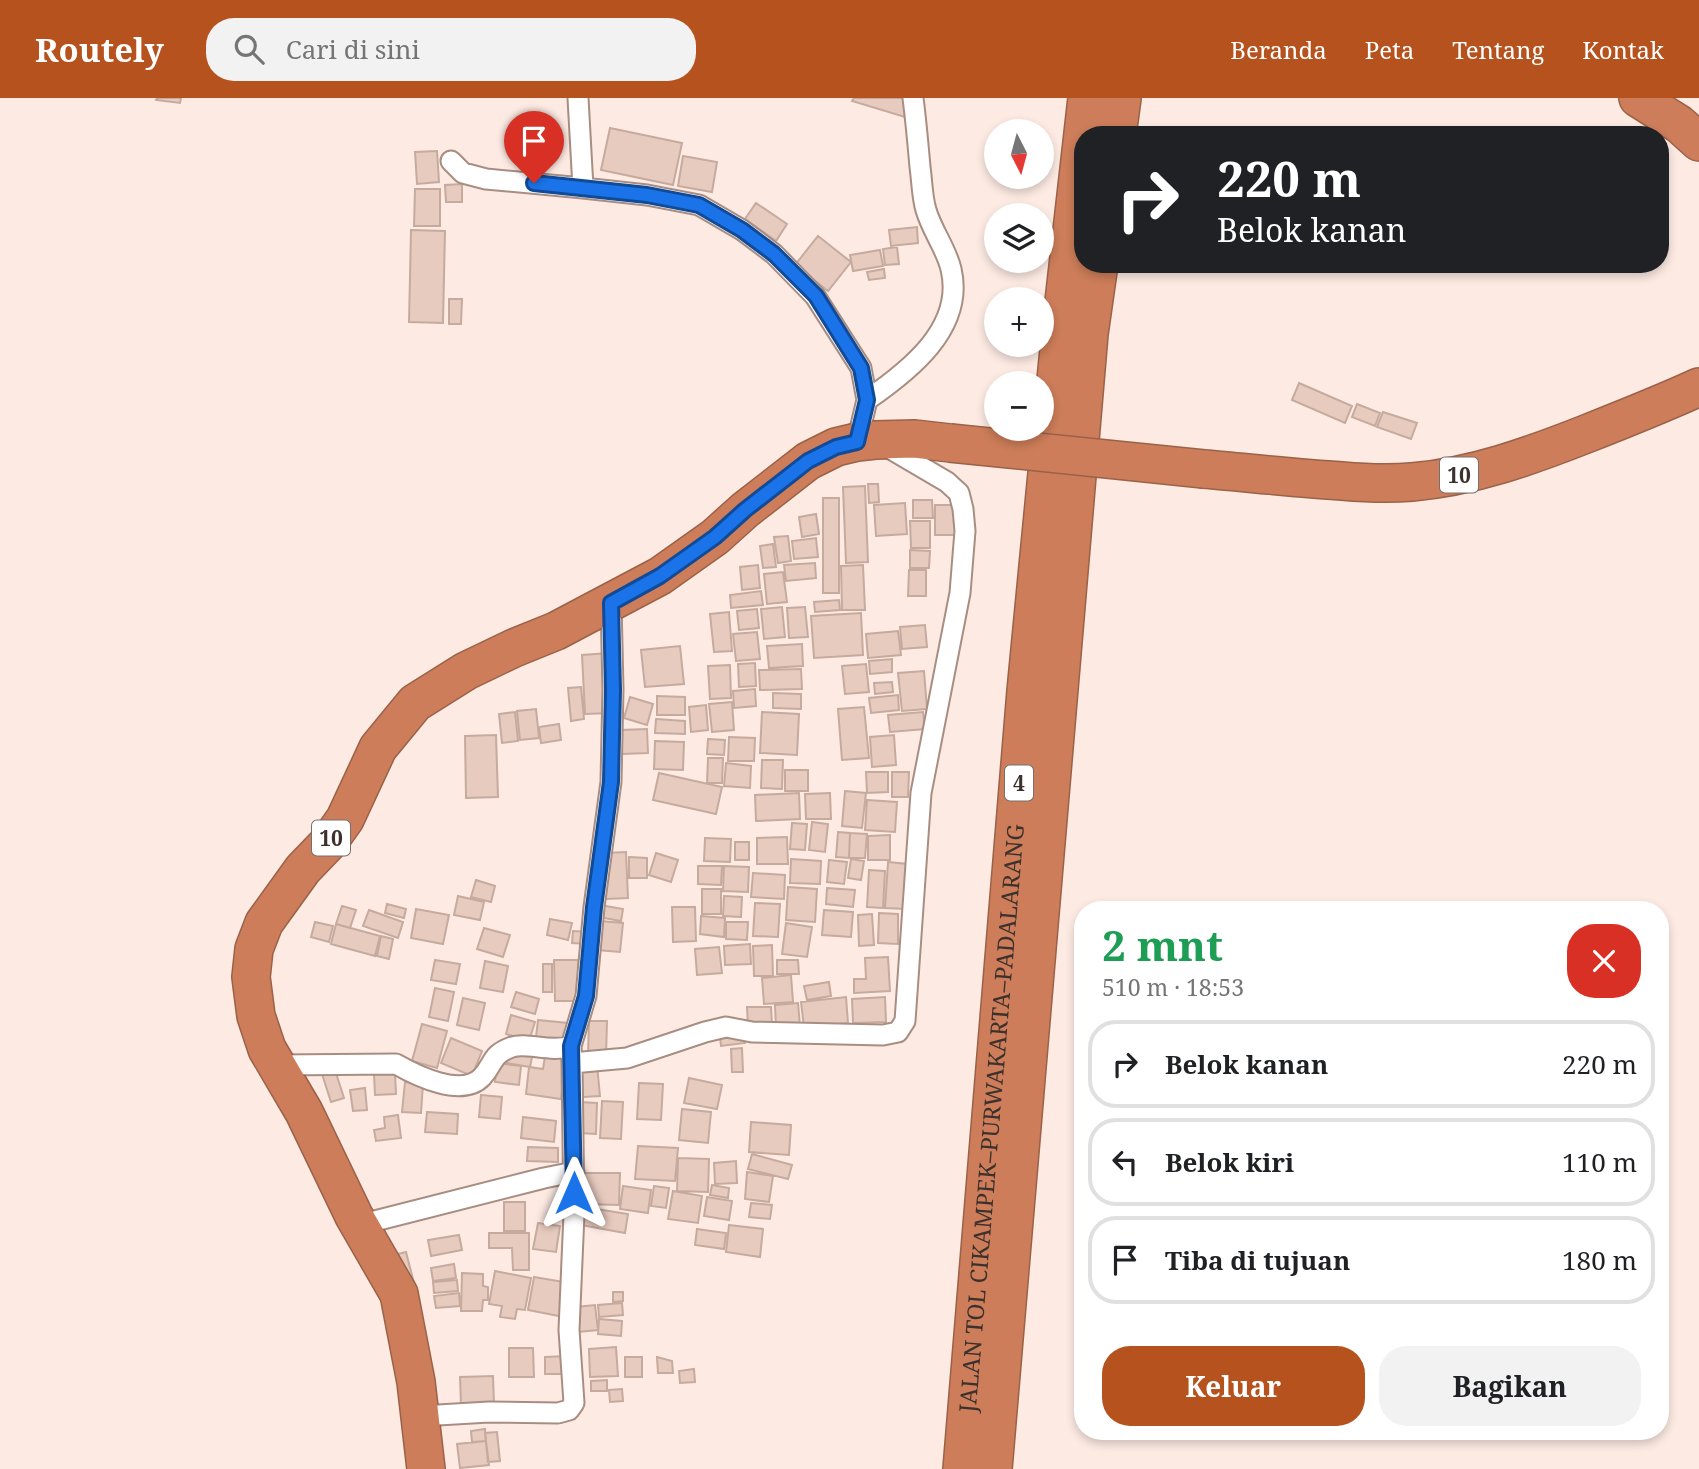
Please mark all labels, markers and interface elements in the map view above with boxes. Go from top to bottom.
search box [206,18,696,81]
text: Routely [35,27,164,72]
icon: search [230,30,268,68]
text: Cari di sini [286,31,420,67]
text: Beranda [1230,33,1327,66]
text: Peta [1365,33,1414,66]
text: Tentang [1452,33,1544,66]
text: Kontak [1582,33,1664,66]
pin [504,111,564,183]
north arrow [984,119,1054,189]
map controls [984,119,1054,441]
icon: arrive [515,122,553,160]
text: 220 m [1217,145,1361,211]
icon: right [1102,154,1193,245]
button: layers [984,203,1054,273]
text: Belok kanan [1217,208,1407,251]
button: + [984,287,1054,357]
button: − [984,371,1054,441]
road number: 10 [1440,458,1478,492]
road number: 4 [1005,766,1033,800]
road number: 10 [312,820,350,856]
street label: JALAN TOL CIKAMPEK–PURWAKARTA–PADALARANG [951,823,1031,1415]
text: 2 mnt [1102,916,1223,973]
button: close [1567,924,1641,998]
text: 510 m · 18:53 [1102,971,1244,1003]
icon: right [1106,1045,1144,1083]
text: Belok kanan [1165,1046,1328,1082]
text: 220 m [1562,1046,1637,1082]
icon: left [1106,1143,1144,1181]
text: Belok kiri [1165,1144,1294,1180]
text: 110 m [1562,1144,1637,1180]
position arrow [537,1156,611,1230]
icon: arrive [1106,1241,1144,1279]
text: Tiba di tujuan [1165,1242,1350,1278]
text: 180 m [1562,1242,1637,1278]
button: Keluar [1102,1346,1365,1426]
button: Bagikan [1379,1346,1641,1426]

